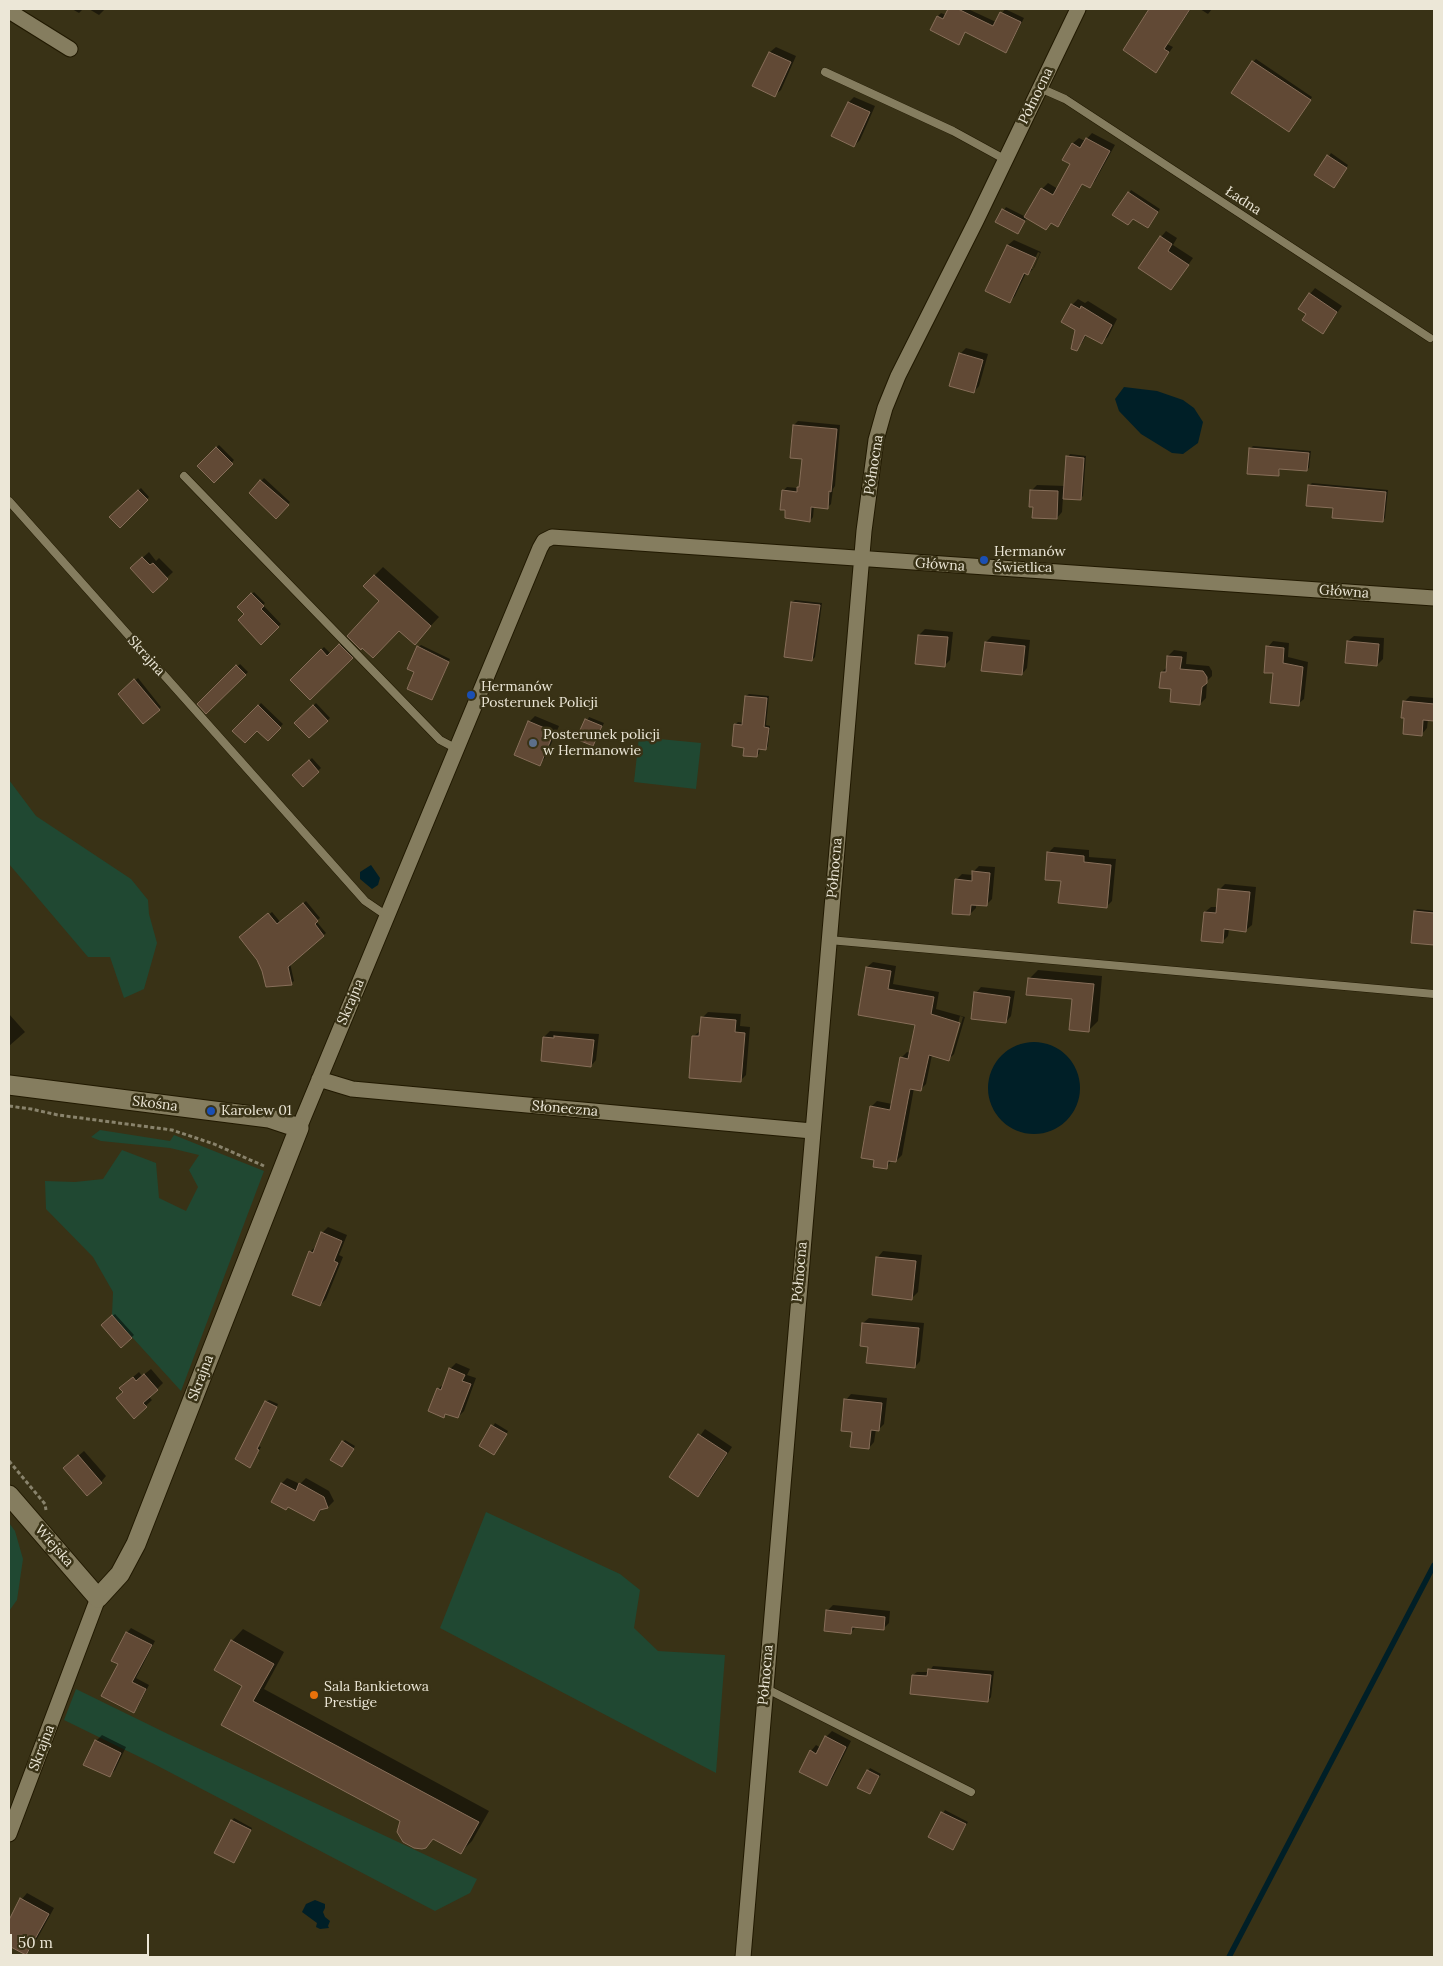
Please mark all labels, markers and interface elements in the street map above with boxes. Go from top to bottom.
street label: Północna [1015,65,1057,127]
street label: Ładna [1222,183,1264,219]
street label: Północna [861,434,887,496]
place label: Hermanów Świetlica [994,544,1066,576]
marker: Hermanów Świetlica [978,554,990,566]
street label: Główna [915,555,965,575]
street label: Główna [1319,582,1369,602]
street label: Skrajna [124,633,168,679]
place label: Hermanów Posterunek Policji [481,679,598,712]
marker: Hermanów Posterunek Policji [465,689,477,701]
place label: Posterunek policji w Hermanowie [543,727,660,760]
marker: Posterunek policji w Hermanowie [527,737,539,749]
street label: Północna [824,837,846,899]
street label: Skrajna [334,977,368,1027]
street label: Skośna [131,1093,179,1115]
street label: Słoneczna [531,1098,599,1120]
place label: Karolew 01 [221,1103,292,1119]
marker: Karolew 01 [205,1105,217,1117]
street label: Północna [789,1241,811,1303]
street label: Skrajna [185,1353,217,1403]
street label: Wiejska [31,1522,77,1570]
street label: Północna [755,1644,777,1706]
place label: Sala Bankietowa Prestige [324,1679,429,1711]
marker: Sala Bankietowa Prestige [308,1689,320,1701]
street label: Skrajna [26,1723,58,1773]
scale bar [12,1924,151,1956]
text: 50 m [18,1933,53,1952]

